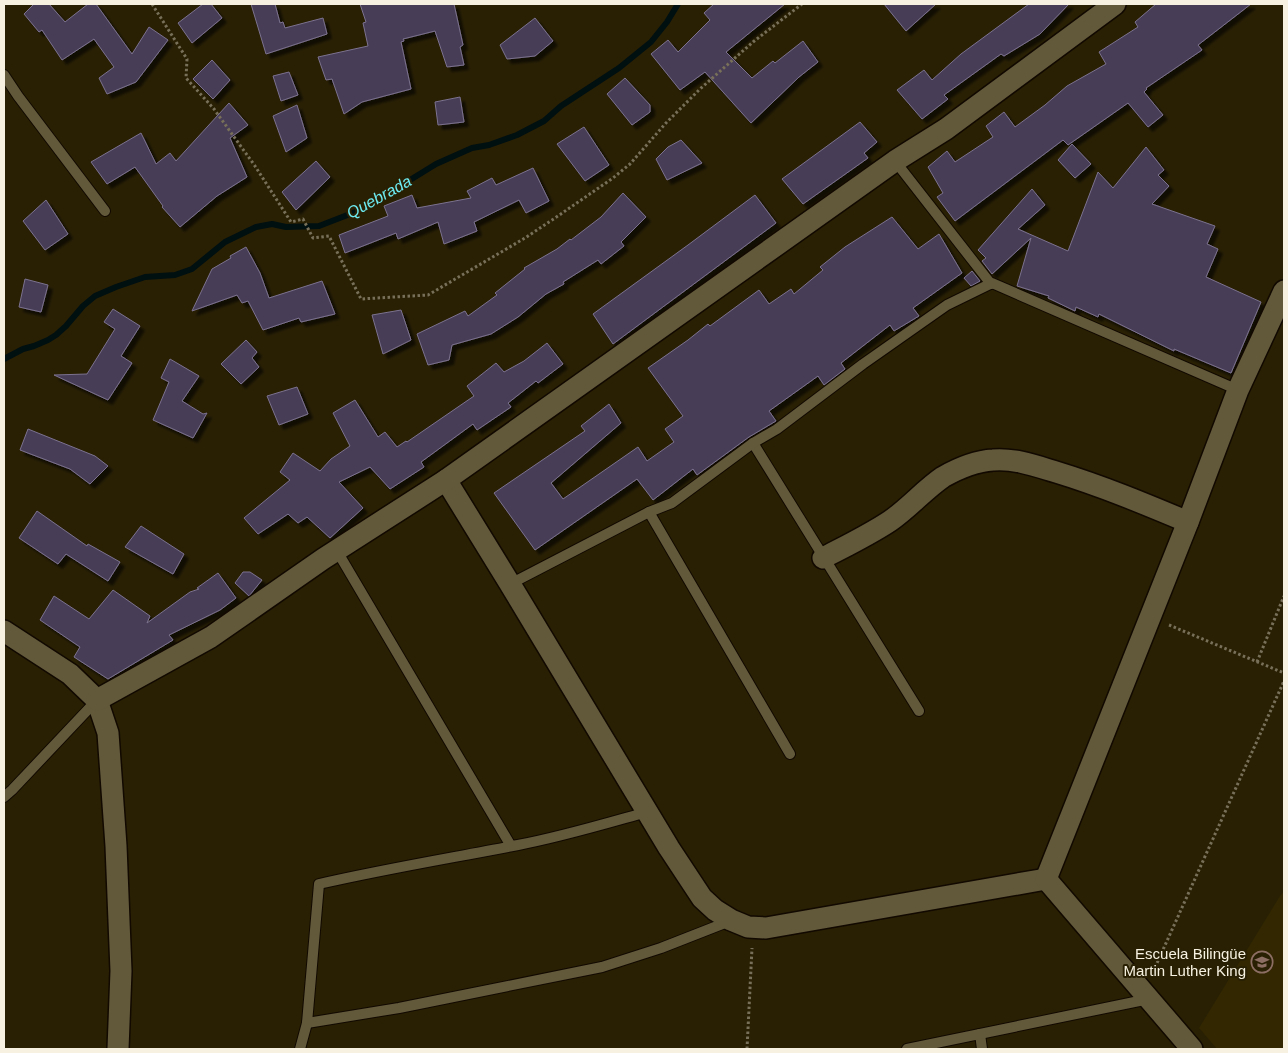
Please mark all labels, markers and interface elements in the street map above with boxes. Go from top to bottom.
water label: Quebrada [344,172,414,222]
place label: Escuela Bilingüe Martin Luther King [1123,945,1246,979]
school or university icon: Escuela Bilingüe Martin Luther King [1250,950,1274,974]

